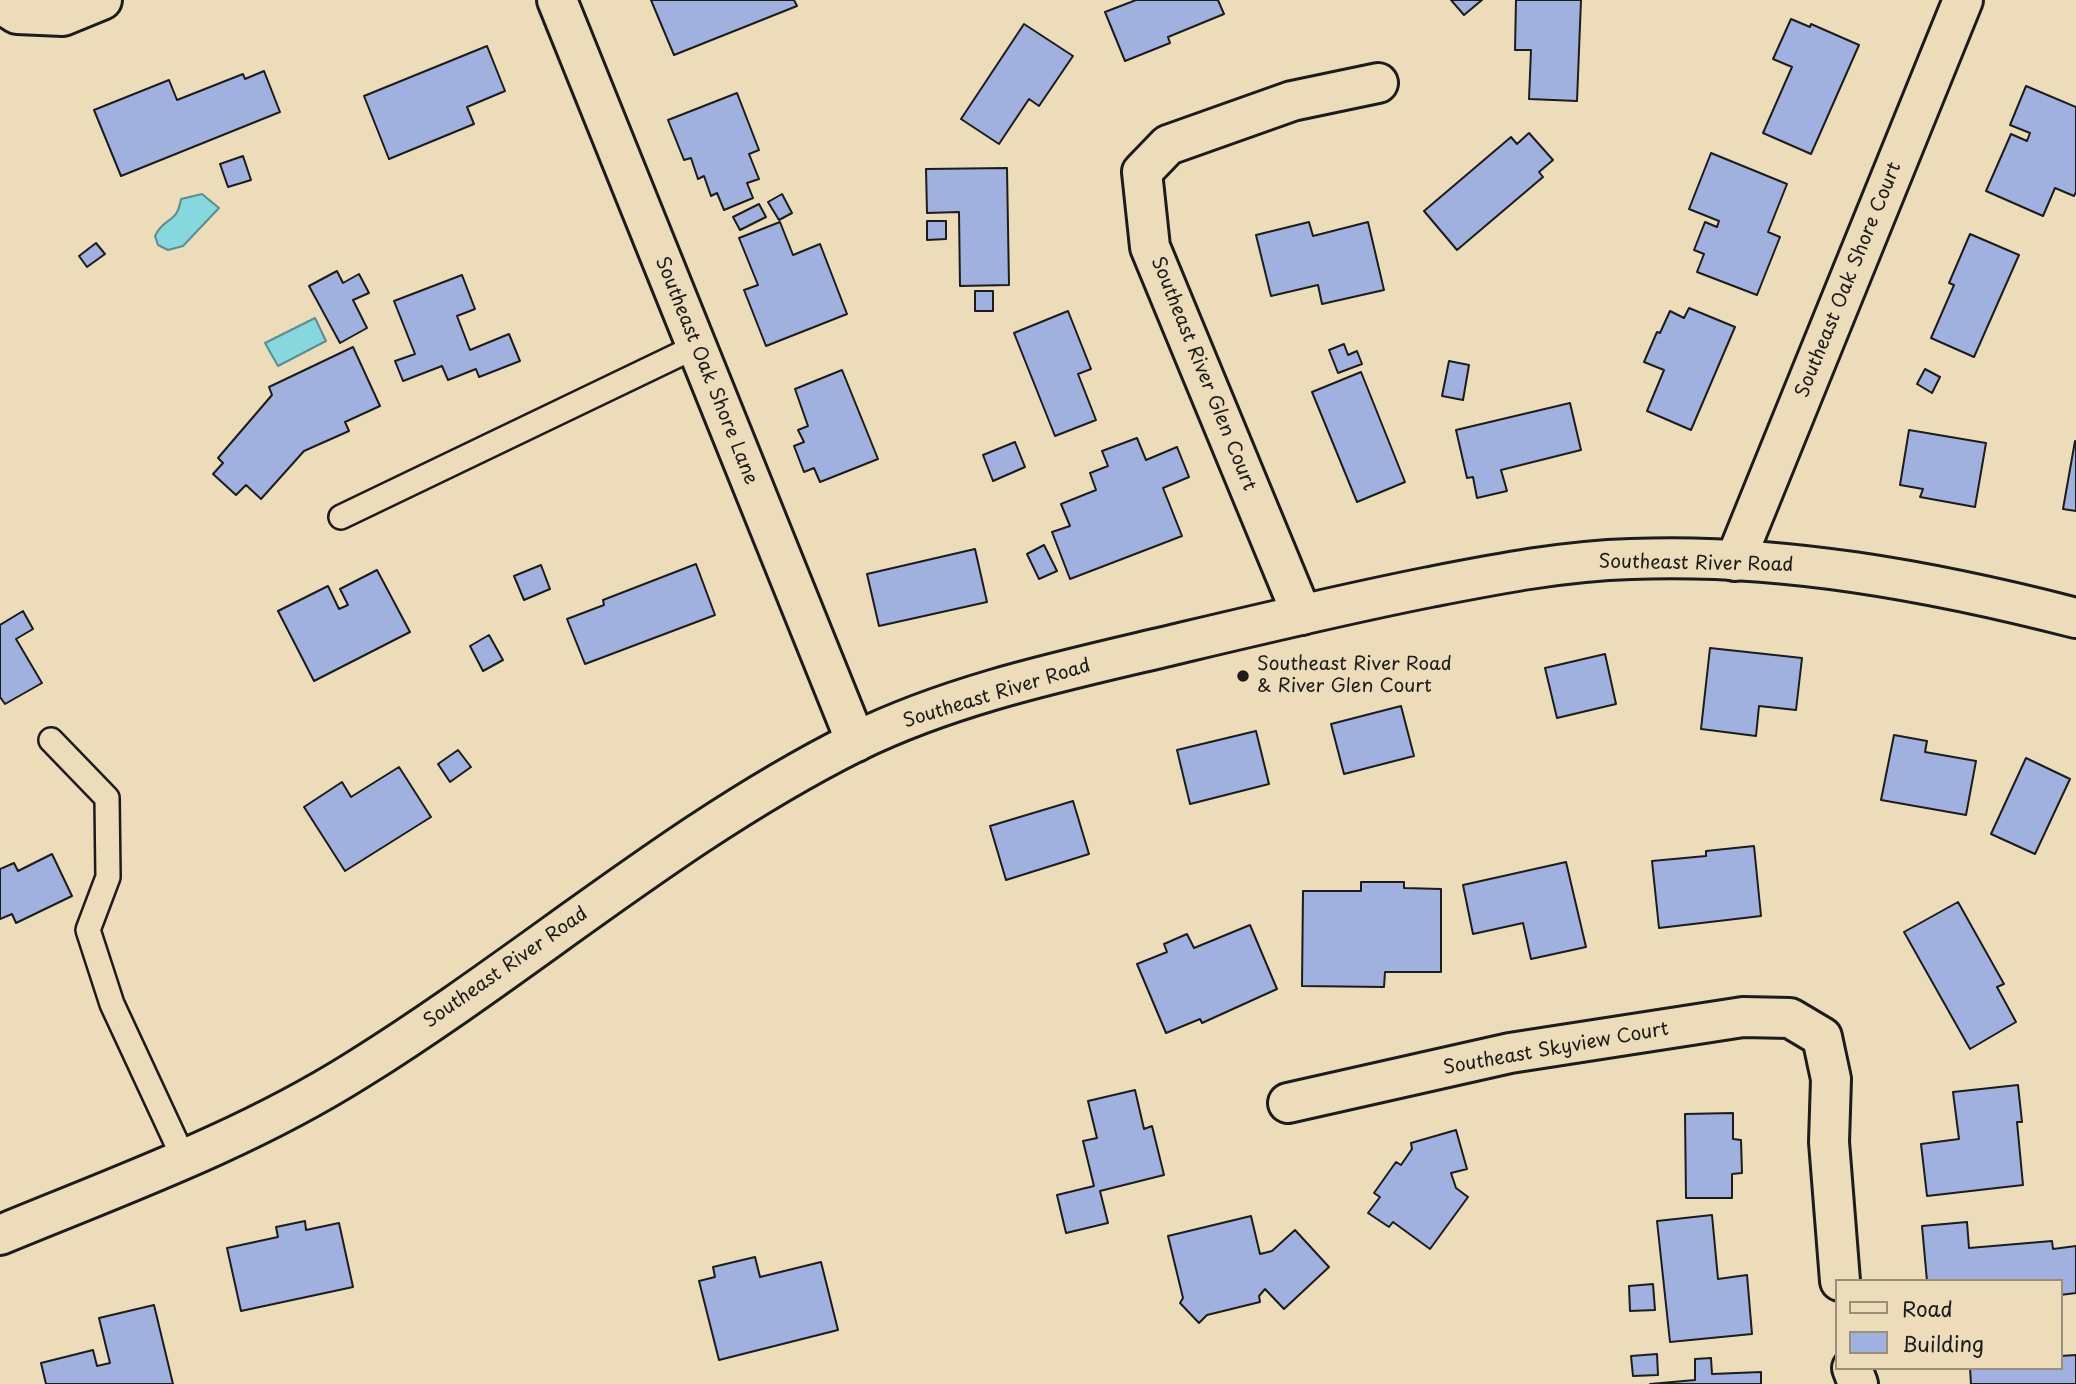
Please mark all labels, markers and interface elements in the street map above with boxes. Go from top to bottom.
street label: Southeast Oak Shore Court [1791,159,1907,401]
street label: Southeast Oak Shore Lane [650,254,762,488]
street label: Southeast River Glen Court [1146,254,1260,494]
street label: Southeast River Road [1598,551,1794,577]
place label: Southeast River Road & River Glen Court [1257,654,1452,698]
street label: Southeast River Road [901,655,1093,733]
marker: Southeast River Road & River Glen Court [1235,668,1251,684]
street label: Southeast River Road [420,903,592,1033]
street label: Southeast Skyview Court [1442,1018,1670,1080]
legend [1834,1279,2062,1370]
text: Road [1902,1292,1953,1324]
text: Building [1902,1327,1984,1359]

